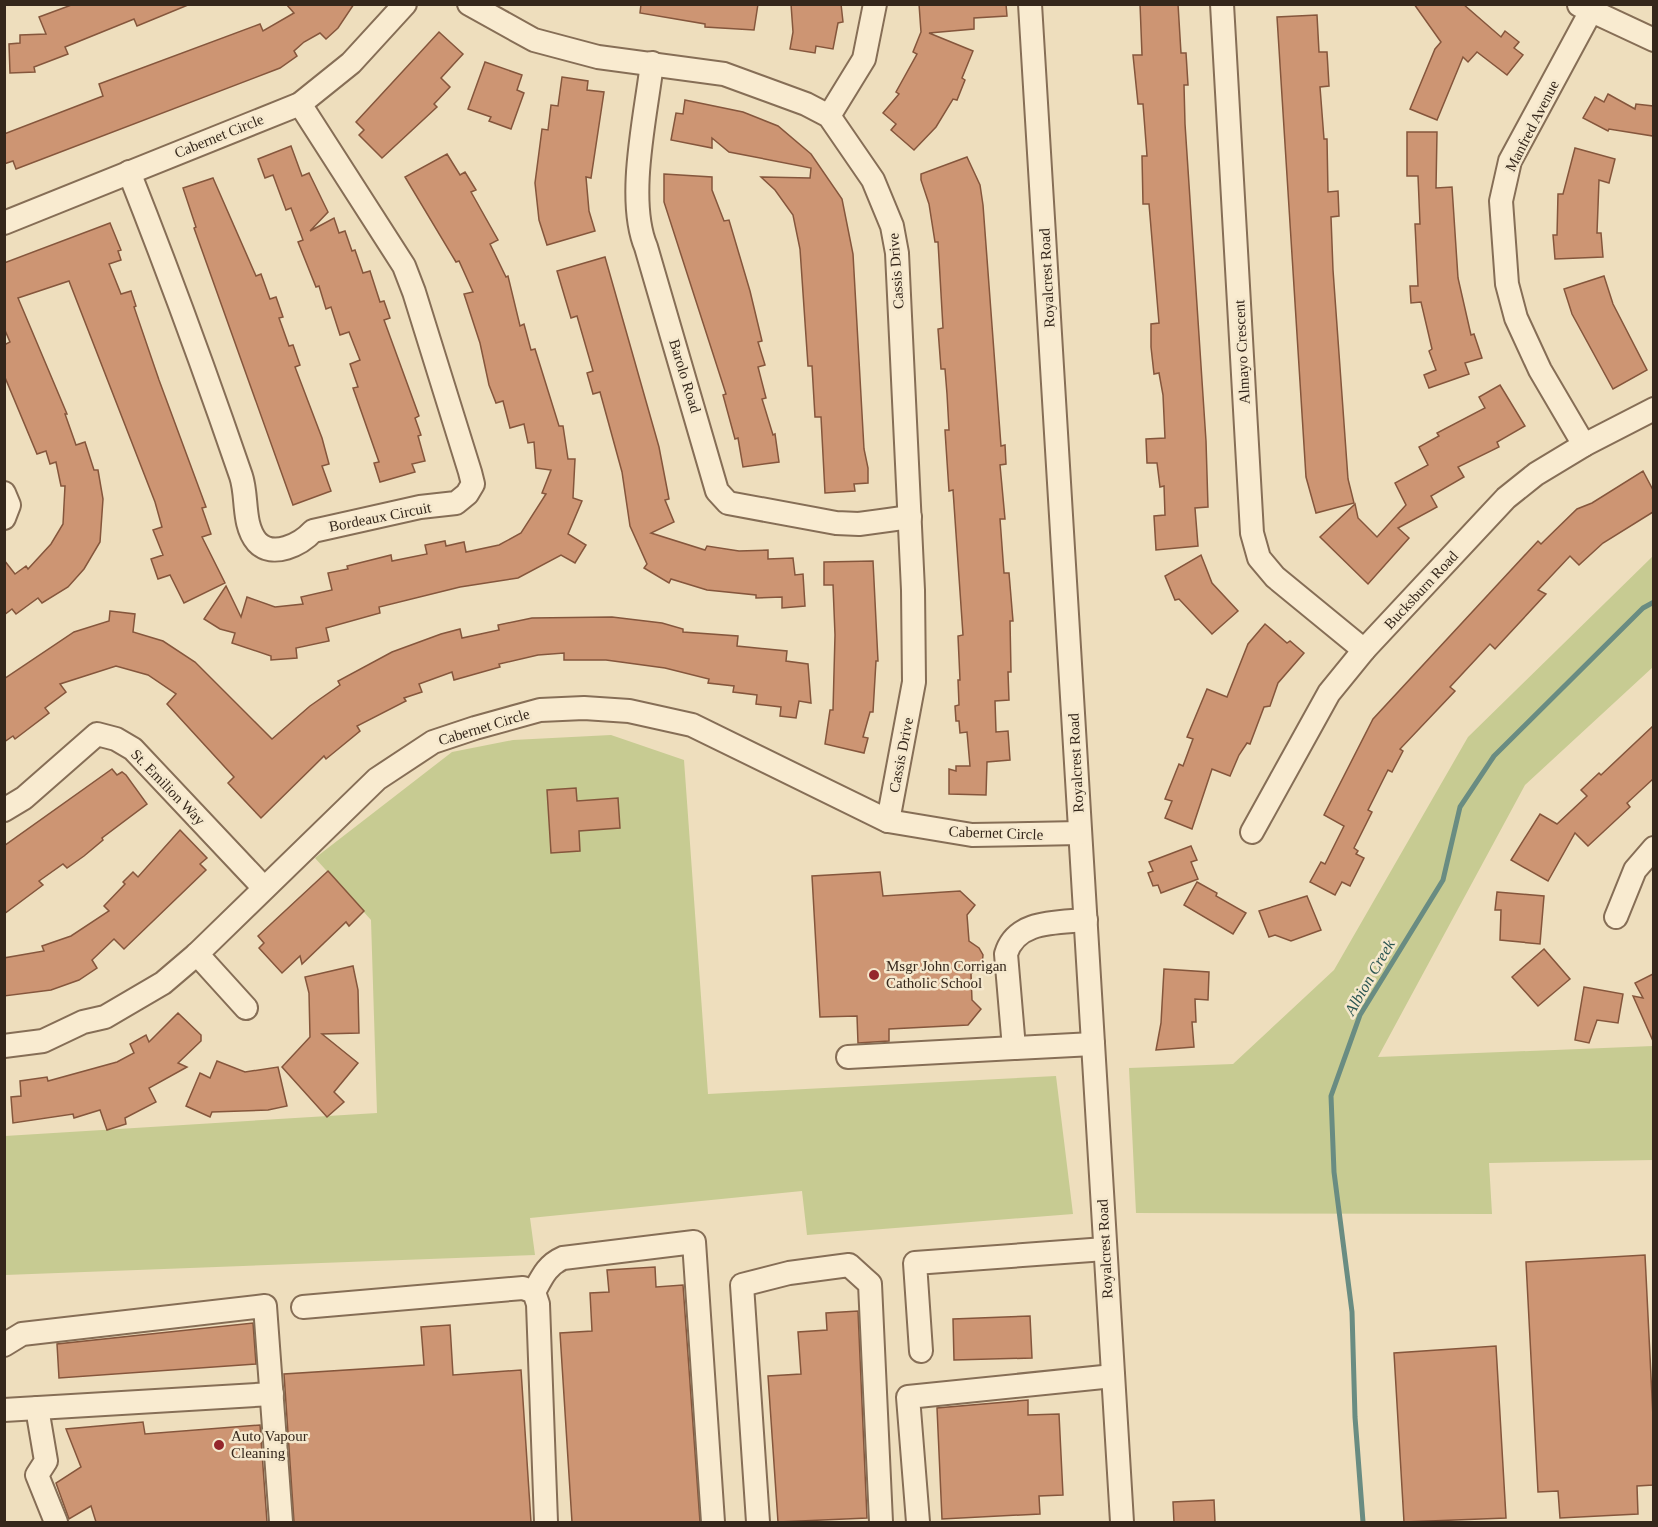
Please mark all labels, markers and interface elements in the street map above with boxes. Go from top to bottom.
street label: Manfred Avenue [1502,77,1562,174]
street label: Cabernet Circle [172,111,266,161]
street label: Royalcrest Road [1036,227,1058,328]
street label: Cassis Drive [885,232,907,310]
street label: Almayo Crescent [1231,299,1253,405]
street label: Barolo Road [666,337,704,415]
street label: Bordeaux Circuit [328,499,433,535]
street label: Bucksburn Road [1381,547,1461,632]
street label: Cabernet Circle [436,705,532,748]
street label: Royalcrest Road [1065,712,1087,813]
street label: Cassis Drive [886,716,916,794]
street label: St. Emilion Way [128,746,208,829]
street label: Cabernet Circle [948,823,1044,843]
water label: Albion Creek [1341,936,1398,1019]
place label: Msgr John Corrigan Catholic School [886,958,1007,991]
marker: Msgr John Corrigan Catholic School [867,968,881,982]
street label: Royalcrest Road [1094,1198,1116,1299]
place label: Auto Vapour Cleaning [231,1428,308,1461]
marker: Auto Vapour Cleaning [212,1438,226,1452]

